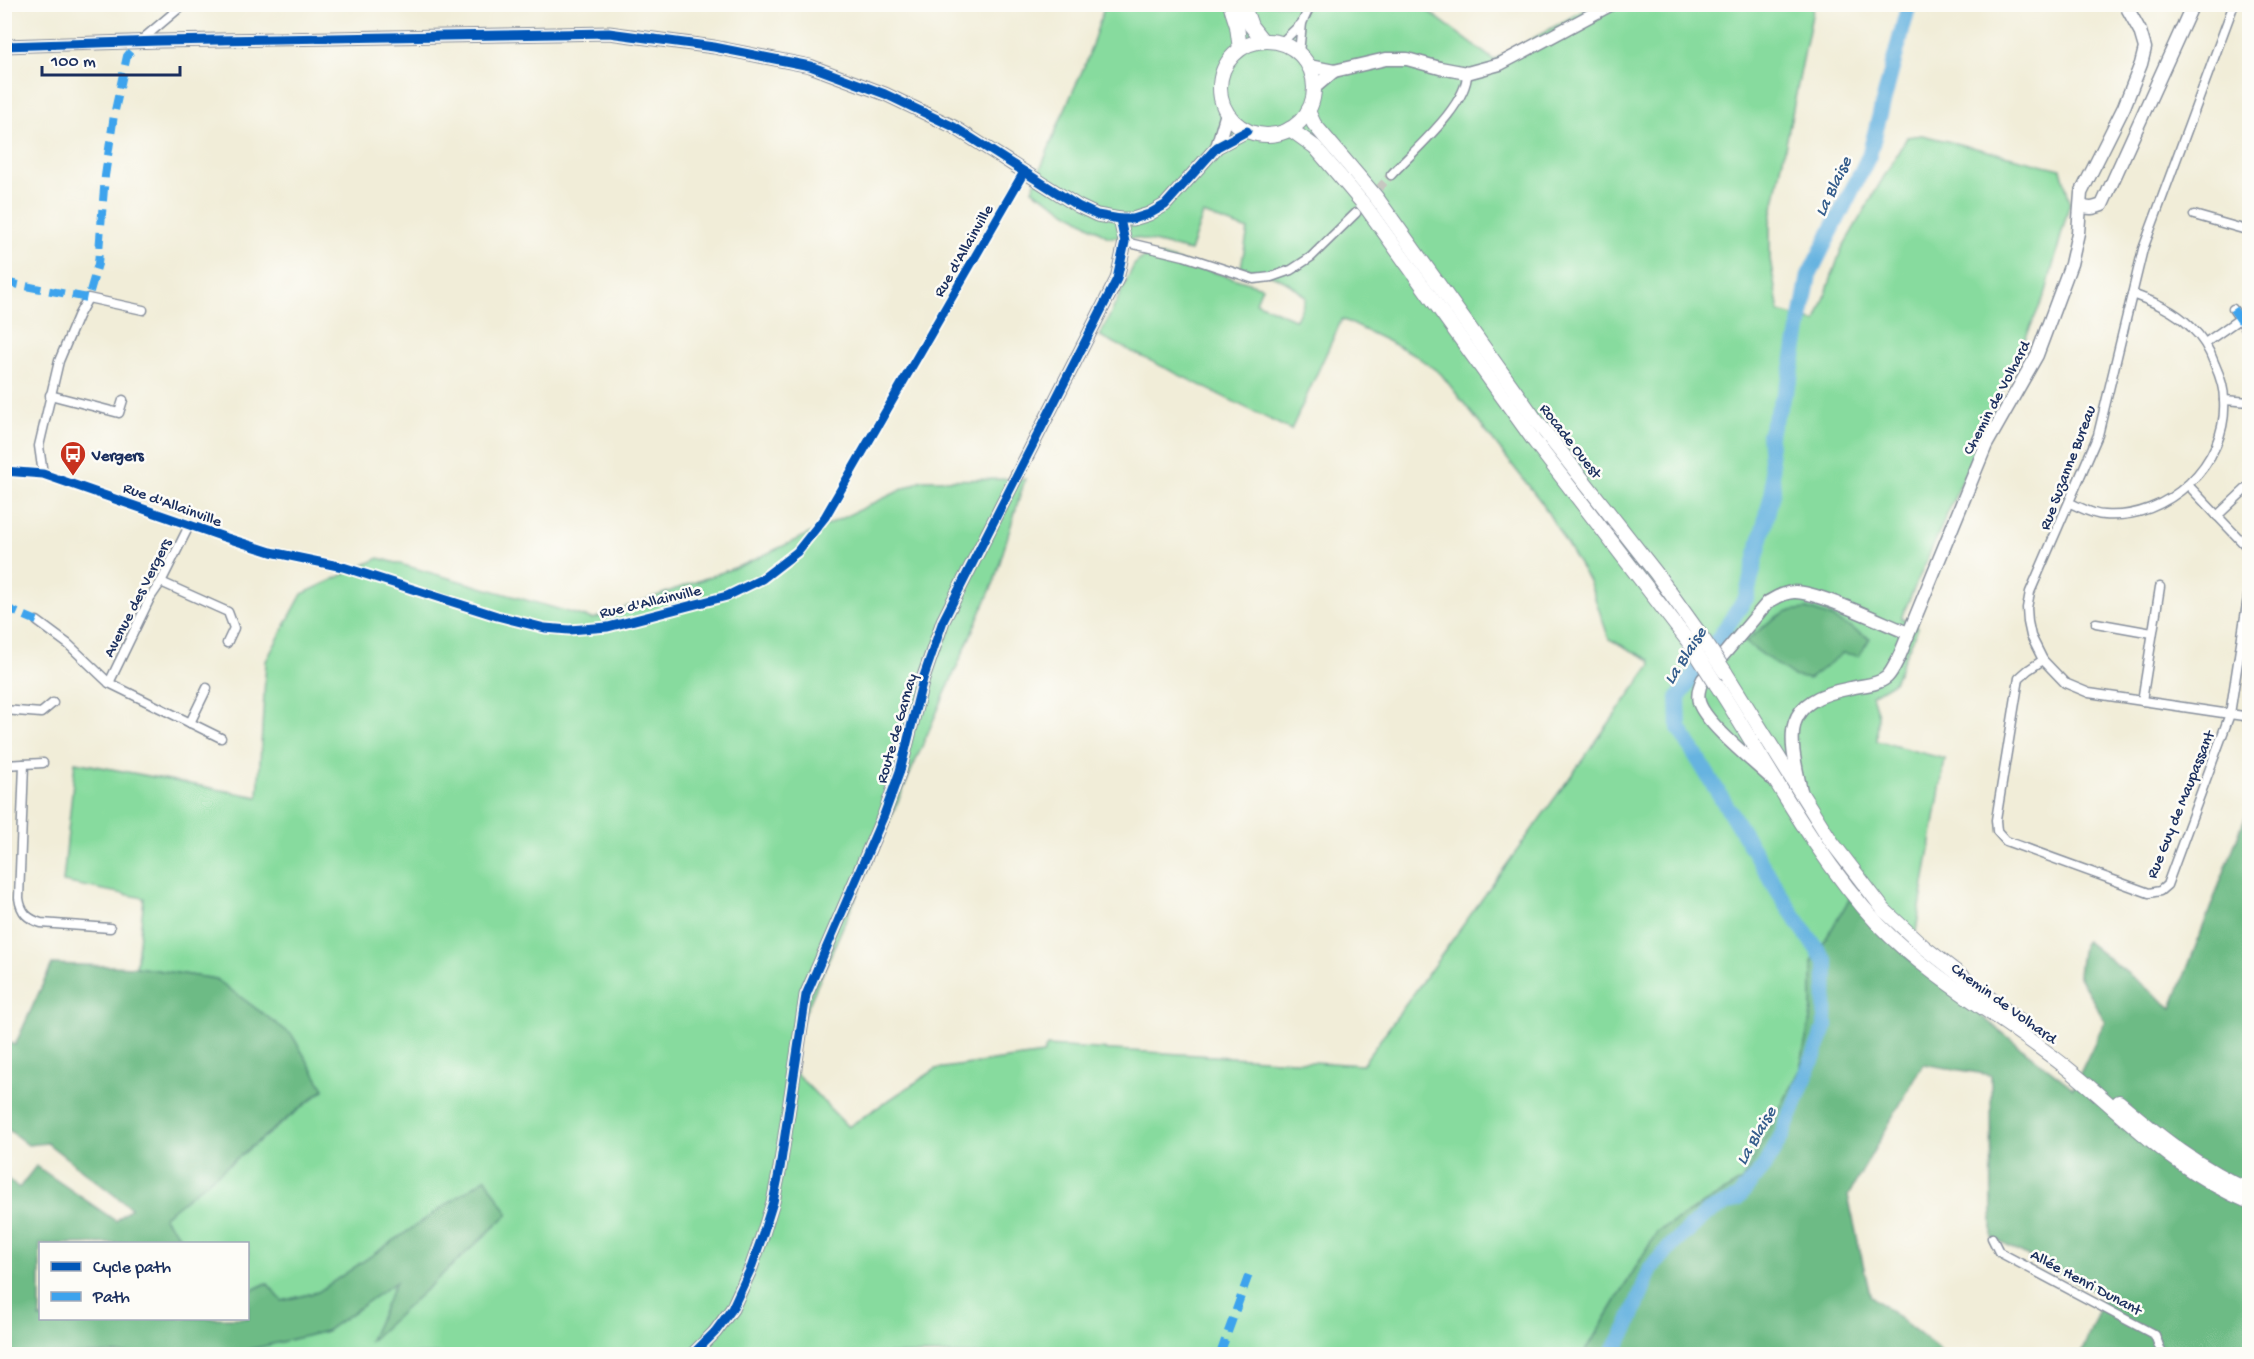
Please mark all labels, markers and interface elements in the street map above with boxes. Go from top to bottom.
scale bar [42,39,180,77]
text: 100 m [50,52,96,73]
water label: La Blaise [1811,153,1858,220]
street label: Rue d'Allainville [931,201,1000,301]
street label: Chemin de Volhard [1960,337,2037,459]
street label: Rocade Ouest [1534,401,1605,485]
street label: Rue Suzanne Bureau [2037,403,2102,533]
bus stop icon: Vergers [58,439,88,477]
place label: Vergers [91,448,145,467]
street label: Rue d'Allainville [120,480,224,533]
street label: Avenue des Vergers [101,535,178,661]
street label: Rue d'Allainville [598,582,704,624]
water label: La Blaise [1660,623,1713,689]
street label: Route de Garnay [874,672,923,786]
street label: Rue Guy de Maupassant [2144,727,2221,882]
street label: Chemin de Volhard [1946,960,2061,1051]
water label: La Blaise [1732,1103,1783,1169]
legend [39,1242,249,1320]
street label: Allée Henri Dunant [2026,1247,2146,1322]
text: Cycle path [93,1258,171,1279]
text: Path [92,1288,130,1309]

